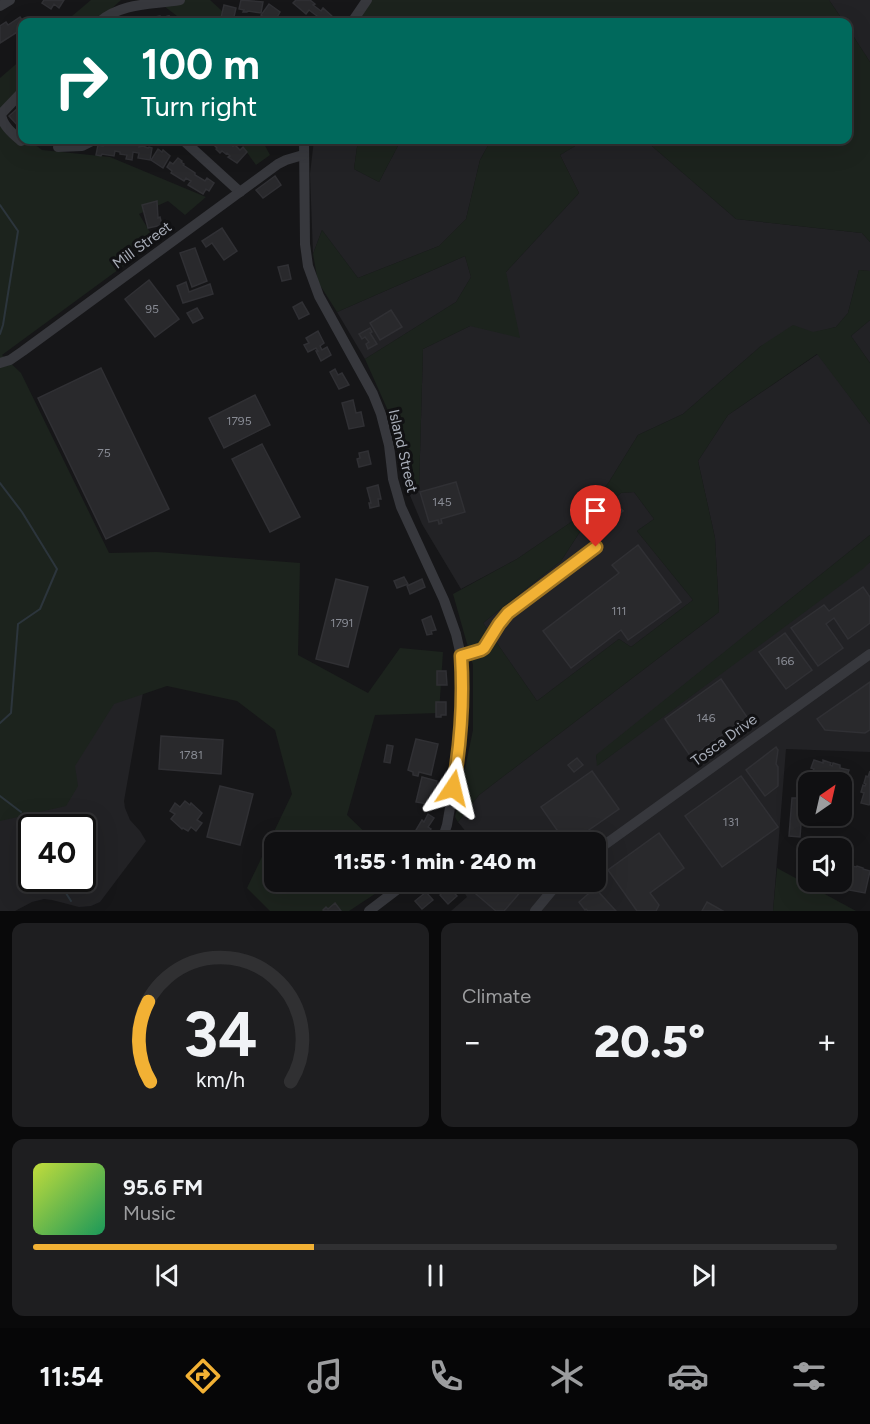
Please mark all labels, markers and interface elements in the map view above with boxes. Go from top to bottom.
text: 100 m [141,39,260,90]
icon: right [42,42,120,120]
text: Turn right [141,90,257,123]
street label: Mill Street [109,217,175,272]
house number: 95 [145,302,159,316]
street label: Island Street [385,408,421,495]
house number: 1795 [226,414,252,428]
house number: 75 [97,446,111,460]
pin [570,485,621,547]
icon: arrive [579,494,612,527]
house number: 145 [432,495,452,509]
house number: 111 [612,604,626,618]
house number: 1791 [330,616,354,630]
house number: 166 [776,654,794,668]
street label: Tosca Drive [687,710,761,770]
house number: 146 [696,711,716,725]
house number: 1781 [179,748,203,762]
position arrow [421,756,485,820]
north arrow [798,772,852,826]
map controls [798,772,852,892]
speed limit sign: 40 [18,814,96,892]
house number: 131 [723,815,739,829]
button: sound [798,838,852,892]
text: 11:55 · 1 min · 240 m [334,848,536,875]
text: Climate [462,984,531,1008]
text: 34 [183,997,258,1072]
text: 20.5° [594,1014,705,1068]
text: − [462,1022,483,1061]
text: + [816,1022,837,1061]
text: km/h [196,1067,245,1092]
text: 95.6 FM [123,1174,203,1201]
text: Music [123,1201,176,1225]
icon: previous [151,1259,184,1292]
icon: pause [419,1259,452,1292]
icon: next [687,1259,720,1292]
icon: directions [182,1355,224,1397]
icon: music [304,1355,346,1397]
icon: phone [425,1355,467,1397]
icon: climate [546,1355,588,1397]
icon: car [667,1355,709,1397]
icon: filters [788,1355,830,1397]
text: 11:54 [40,1360,103,1393]

